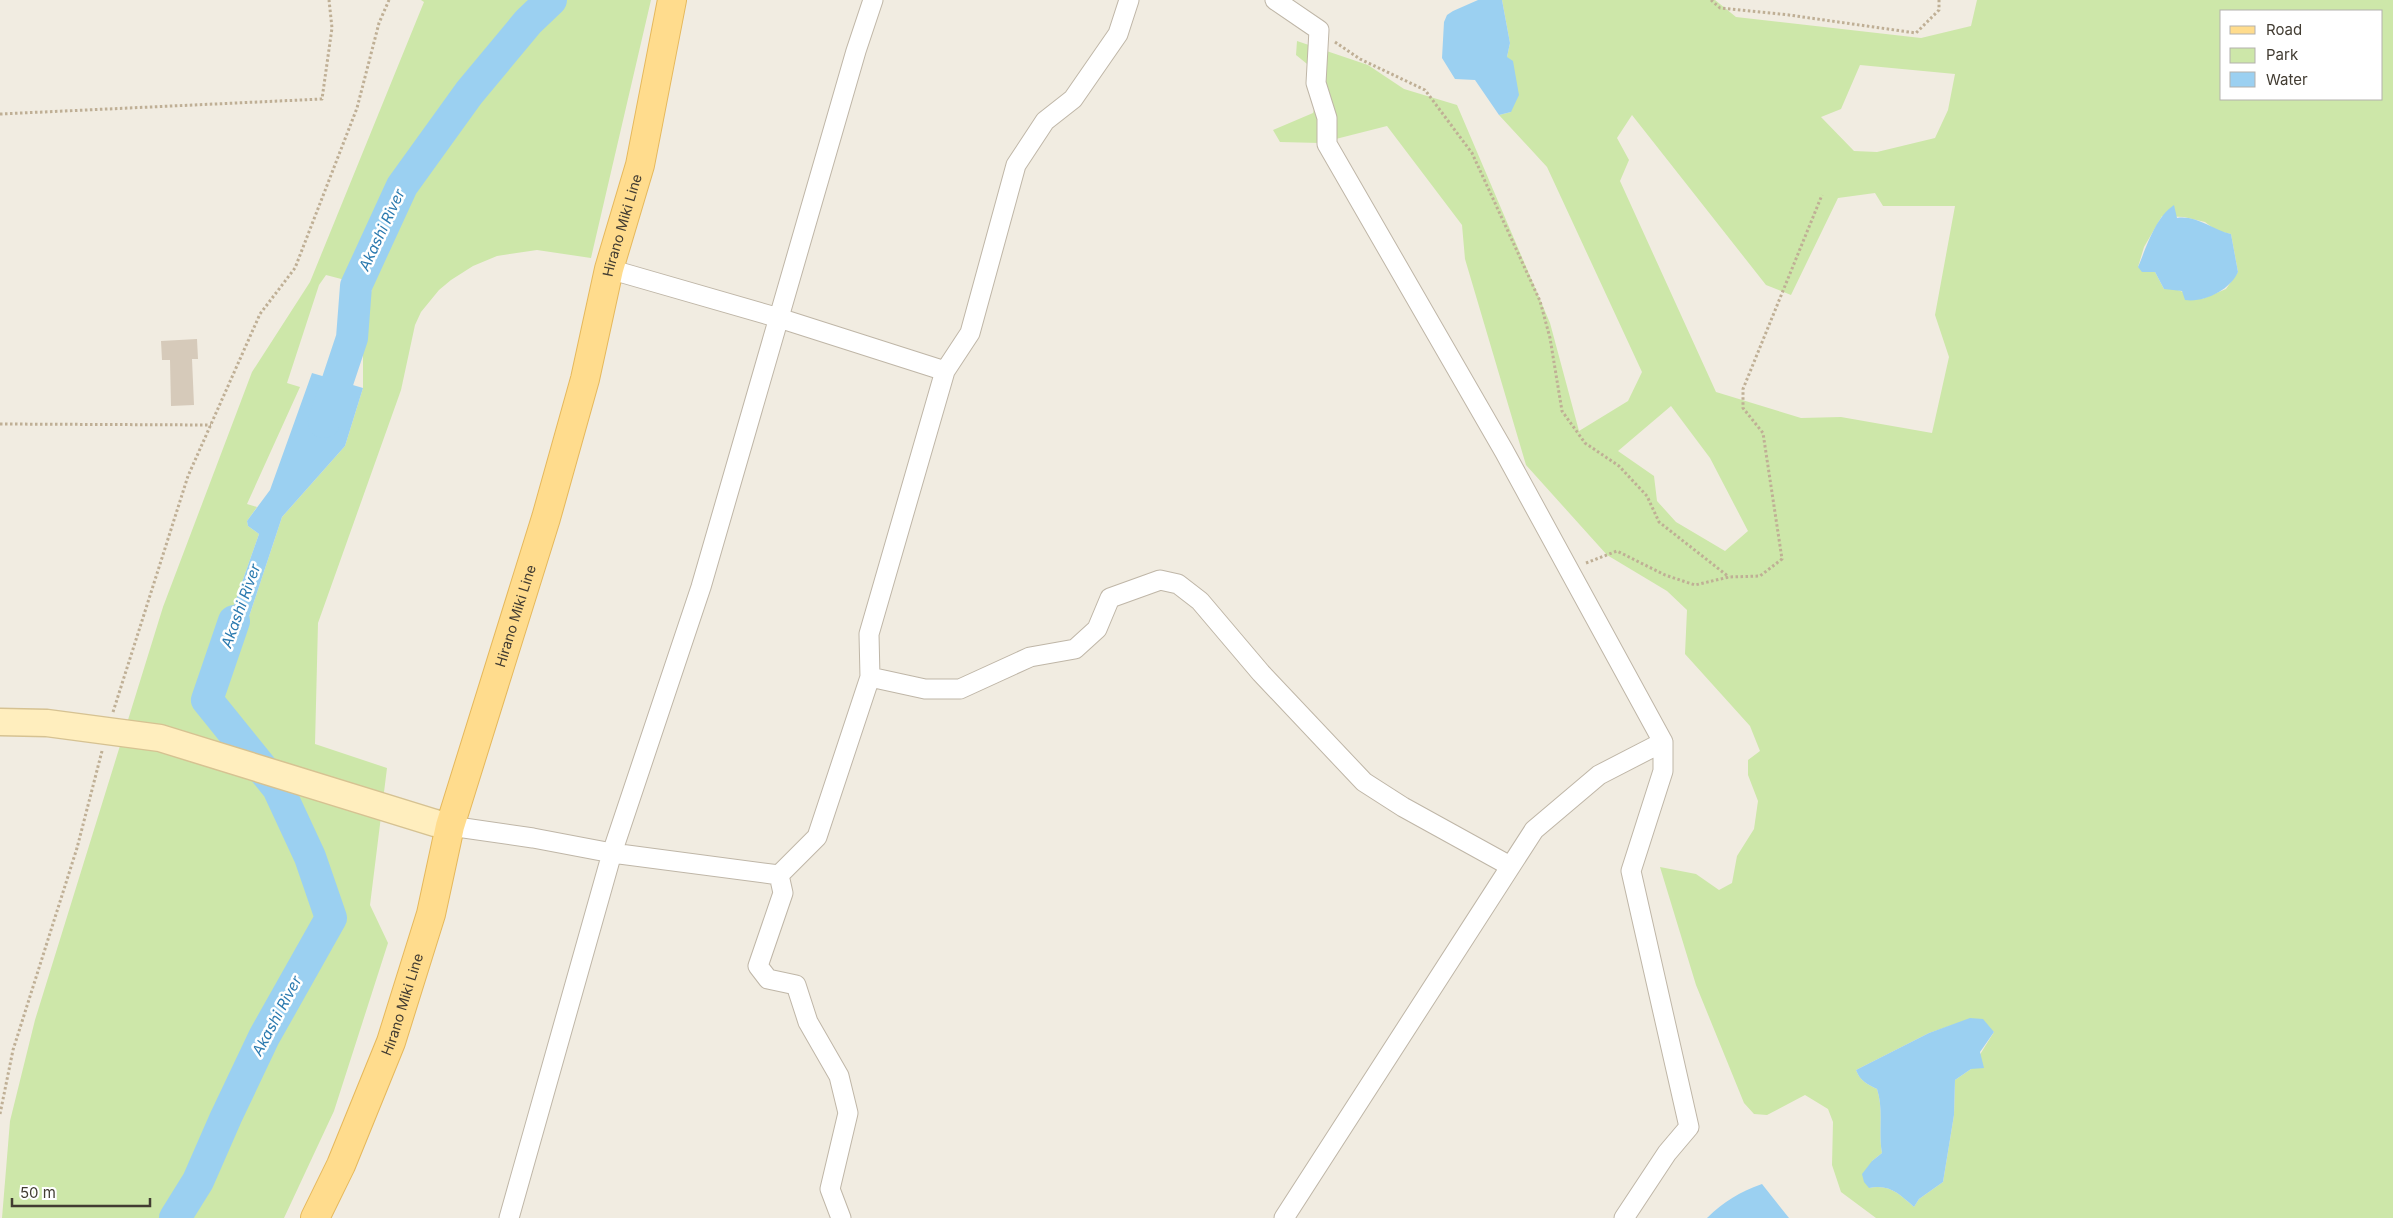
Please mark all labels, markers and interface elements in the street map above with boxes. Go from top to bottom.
legend [2220,10,2383,100]
text: Road [2266,20,2302,39]
text: Park [2266,45,2299,64]
text: Water [2266,70,2308,89]
street label: Hirano Miki Line [599,172,645,278]
water label: Akashi River [354,186,409,275]
water label: Akashi River [216,561,265,651]
street label: Hirano Miki Line [491,562,539,669]
street label: Hirano Miki Line [377,951,426,1058]
water label: Akashi River [247,972,306,1060]
scale bar [12,1176,150,1208]
text: 50 m [20,1183,56,1202]

